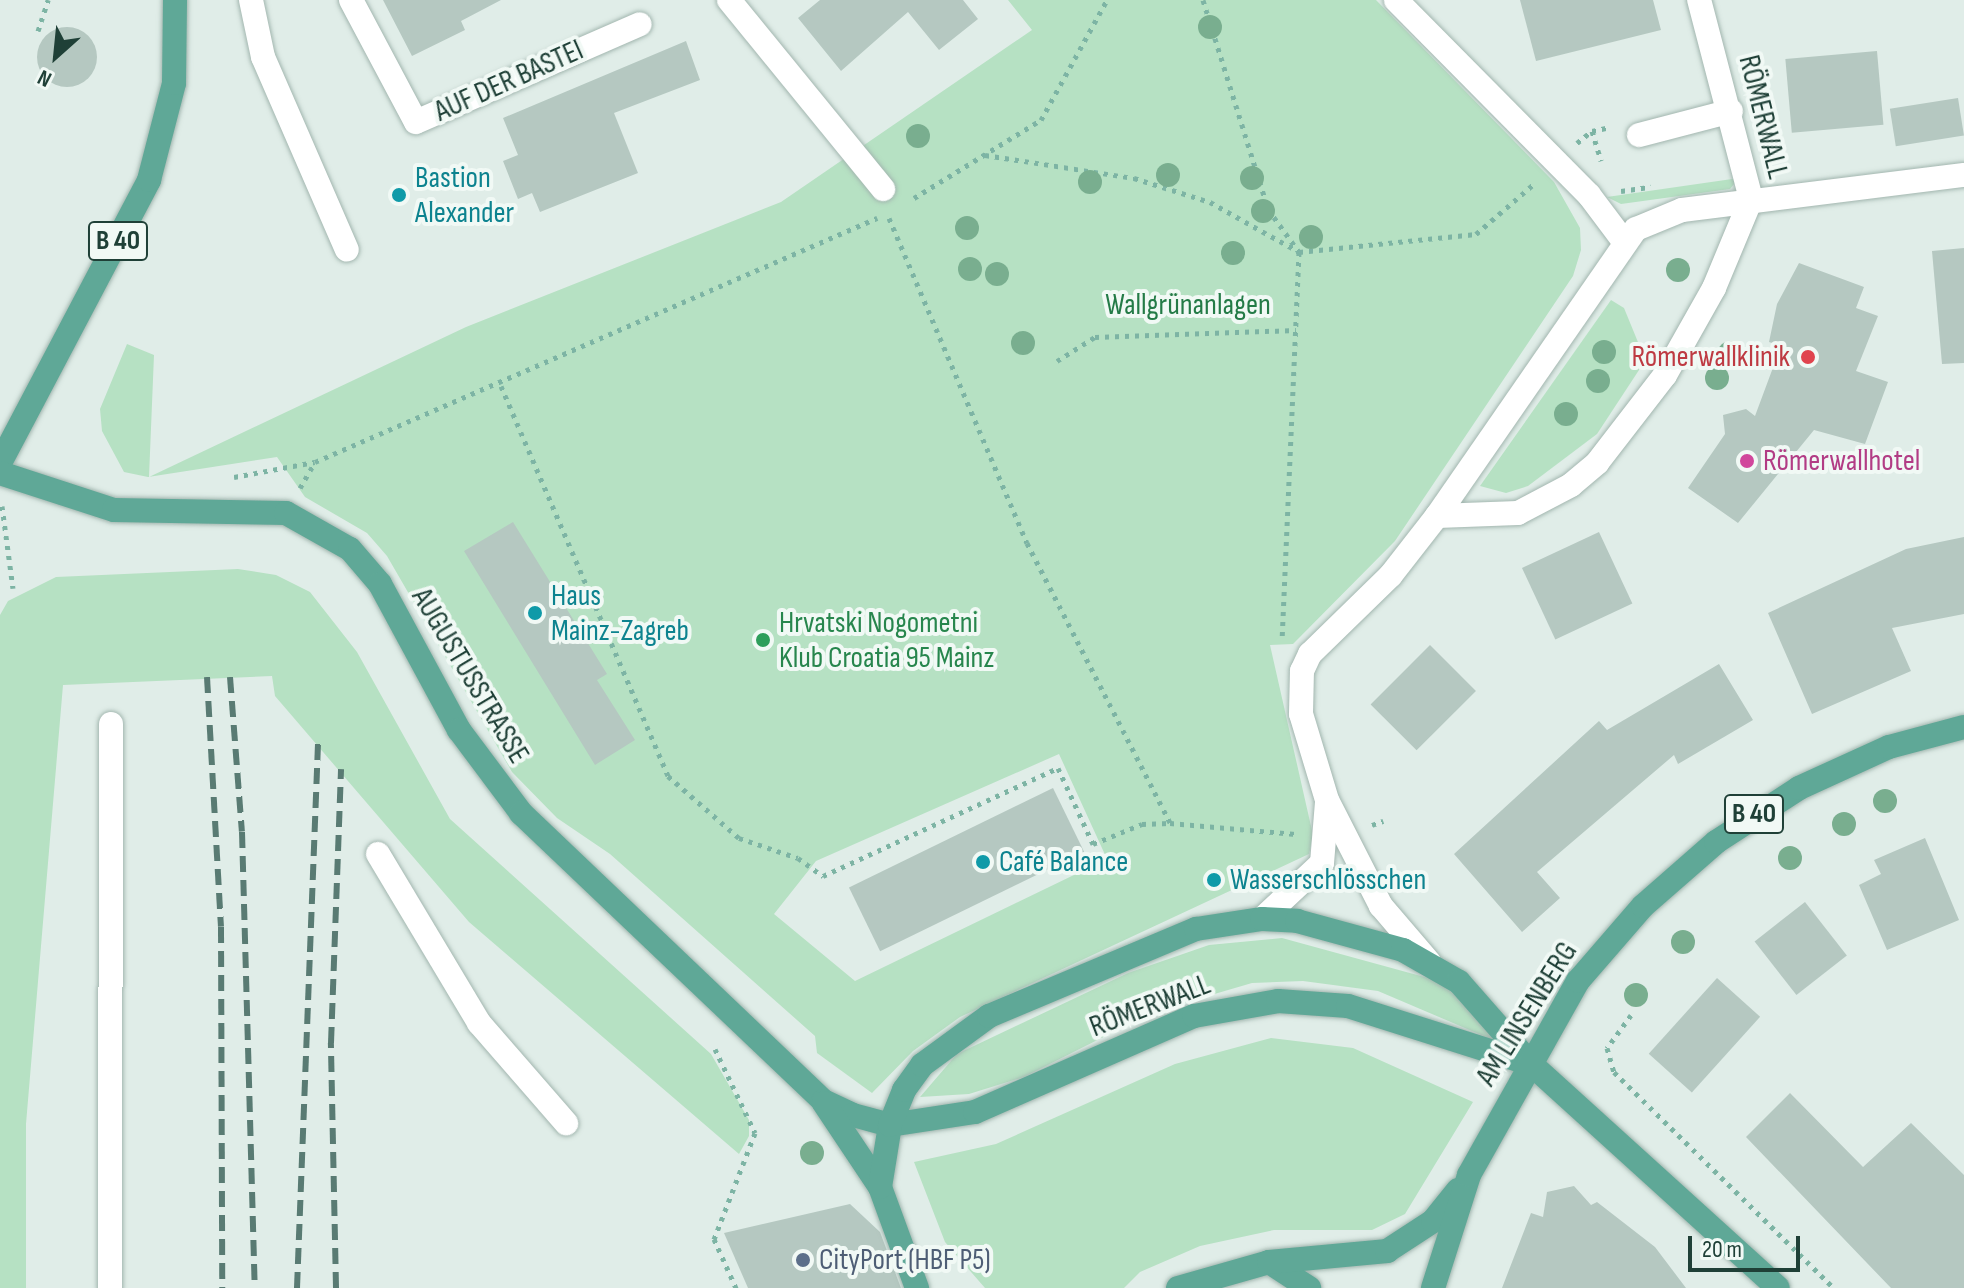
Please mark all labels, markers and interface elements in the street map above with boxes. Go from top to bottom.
north arrow [16,16,96,96]
street label: AUF DER BASTEI [429,32,589,130]
street label: RÖMERWALL [1730,51,1796,183]
text: N [34,63,56,93]
place label: Bastion Alexander [415,160,514,230]
marker: Bastion Alexander [390,186,408,204]
road number: B 40 [86,217,150,265]
park label: Wallgrünanlagen [1105,287,1271,323]
place label: Römerwallklinik [1631,339,1790,375]
marker: Römerwallklinik [1797,346,1819,368]
place label: Römerwallhotel [1763,443,1920,479]
marker: Römerwallhotel [1738,452,1756,470]
place label: Haus Mainz-Zagreb [551,578,689,648]
street label: AUGUSTUSSTRASSE [404,582,536,770]
marker: Haus Mainz-Zagreb [526,604,544,622]
place label: Hrvatski Nogometni Klub Croatia 95 Mainz [779,605,994,676]
marker: Hrvatski Nogometni Klub Croatia 95 Mainz [754,631,772,649]
road number: B 40 [1722,790,1786,838]
place label: Café Balance [999,844,1128,880]
marker: Café Balance [974,853,992,871]
place label: Wasserschlösschen [1230,862,1426,898]
marker: Wasserschlösschen [1205,871,1223,889]
street label: AM LINSENBERG [1469,935,1585,1093]
street label: RÖMERWALL [1085,967,1215,1045]
scale bar [1692,1220,1804,1270]
text: 20 m [1702,1235,1742,1264]
place label: CityPort (HBF P5) [819,1242,991,1278]
marker: CityPort (HBF P5) [794,1251,812,1269]

